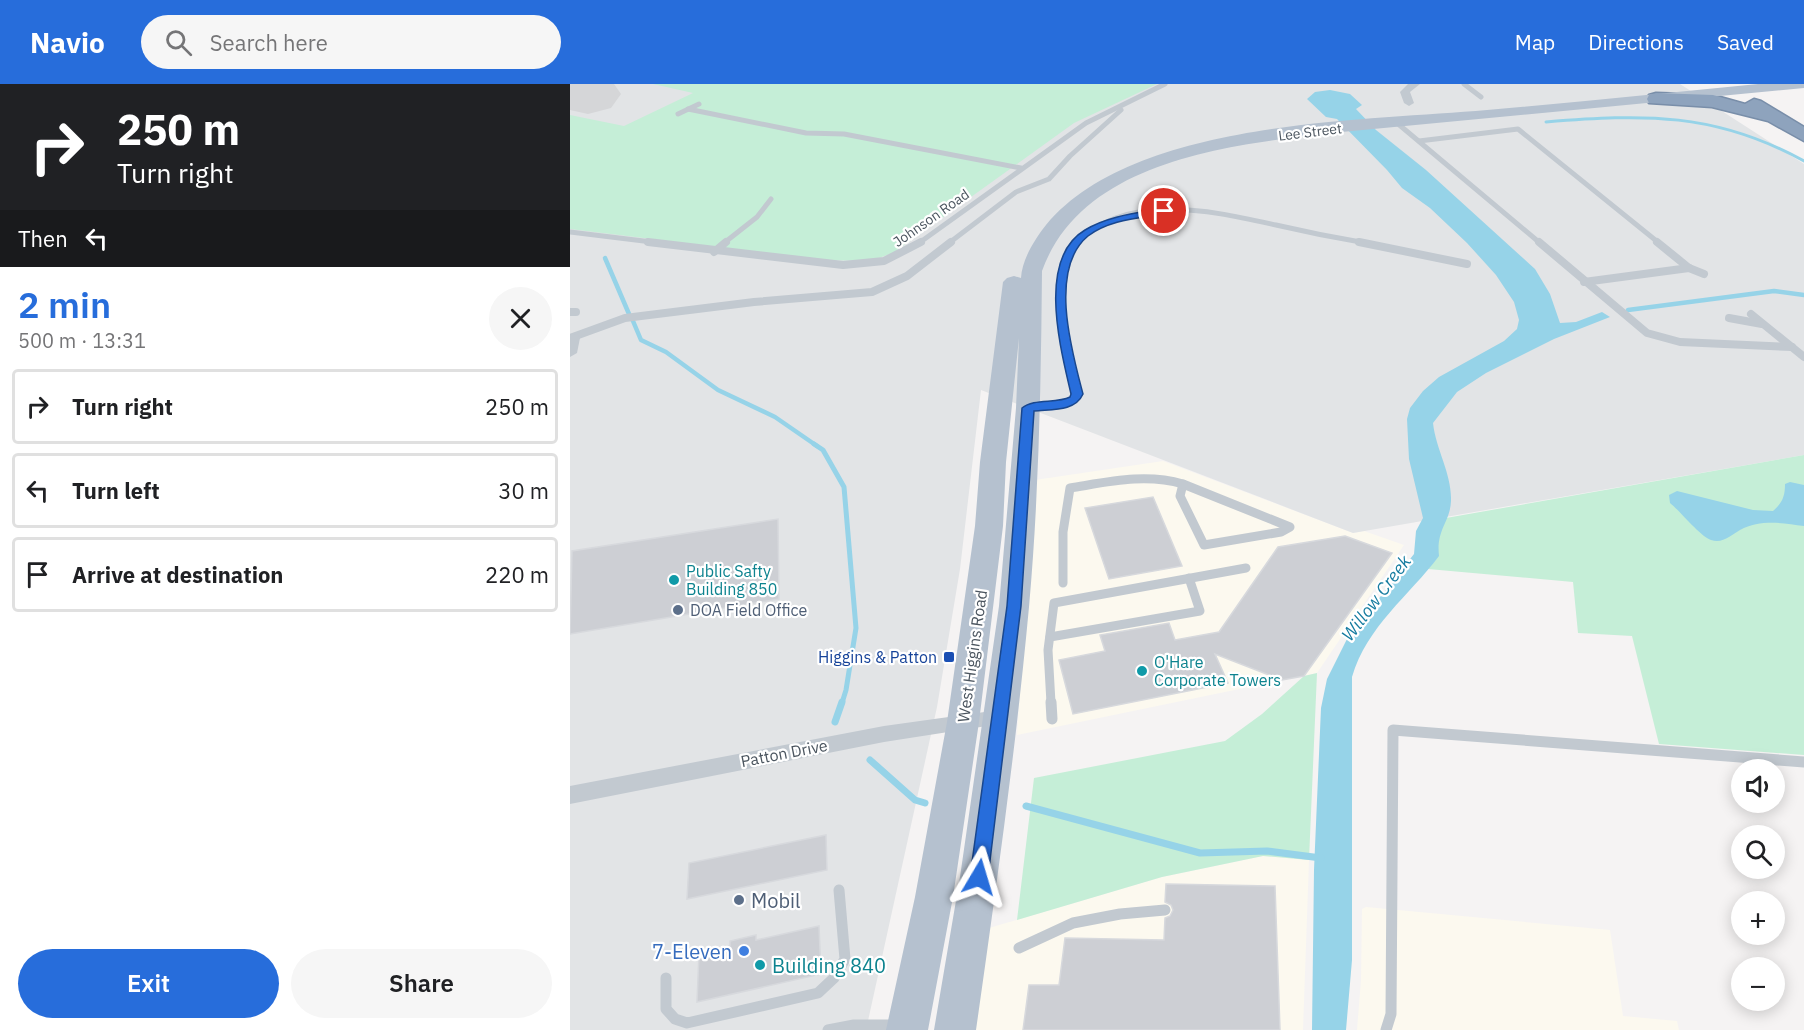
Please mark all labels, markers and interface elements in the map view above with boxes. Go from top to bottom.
search box [141,15,561,69]
text: Navio [30,24,105,61]
icon: search [162,26,195,59]
text: Search here [210,28,328,57]
text: Map [1515,28,1555,56]
text: Directions [1588,28,1684,56]
text: Saved [1717,28,1774,56]
text: 250 m [117,102,240,157]
icon: right [18,108,96,186]
street label: Lee Street [1277,119,1343,145]
text: Turn right [117,155,234,190]
street label: Johnson Road [889,185,973,251]
pin [1138,185,1189,236]
icon: arrive [1147,194,1180,227]
icon: left [80,222,113,255]
text: Then [18,224,68,253]
text: 2 min [18,281,111,328]
button: close [489,287,552,350]
text: 500 m · 13:31 [18,327,146,354]
icon: right [21,390,54,423]
text: Turn right [72,392,173,421]
text: 250 m [485,392,549,421]
icon: left [21,474,54,507]
text: Turn left [72,476,160,505]
text: 30 m [498,476,549,505]
water label: Willow Creek [1336,550,1416,646]
icon: arrive [21,558,54,591]
text: Arrive at destination [72,560,283,589]
text: 220 m [485,560,549,589]
place label: Public Safty Building 850 [686,561,777,599]
marker: Public Safty Building 850 [667,573,681,587]
street label: West Higgins Road [953,588,991,724]
place label: DOA Field Office [690,600,808,620]
marker: DOA Field Office [671,603,685,617]
place label: Higgins & Patton [818,647,937,667]
marker: Higgins & Patton [942,650,956,664]
place label: O'Hare Corporate Towers [1154,652,1281,690]
marker: O'Hare Corporate Towers [1135,664,1149,678]
street label: Patton Drive [739,735,829,771]
map controls [1731,759,1785,1011]
button: sound [1731,759,1785,813]
button: search [1731,825,1785,879]
position arrow [947,845,1011,909]
place label: Mobil [751,887,800,914]
button: + [1731,891,1785,945]
marker: Mobil [732,893,746,907]
place label: 7-Eleven [652,938,732,965]
marker: 7-Eleven [737,944,751,958]
button: Exit [18,949,279,1018]
button: Share [291,949,552,1018]
place label: Building 840 [772,952,886,979]
button: − [1731,957,1785,1011]
marker: Building 840 [753,958,767,972]

